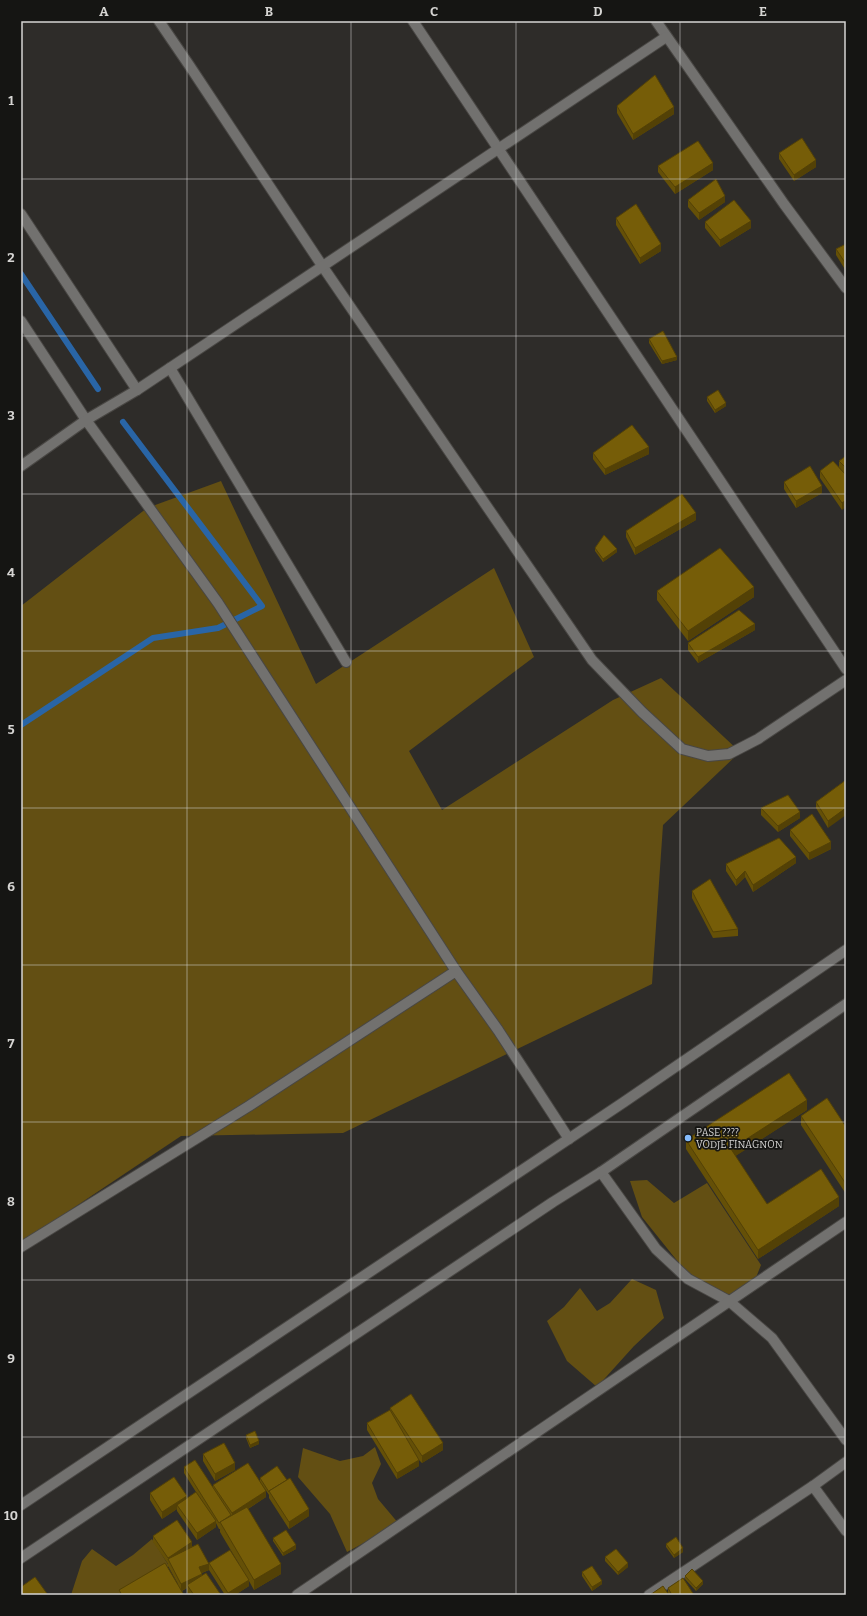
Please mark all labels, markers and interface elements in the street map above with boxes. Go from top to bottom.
text: A [99,4,109,19]
text: B [265,4,273,19]
text: C [430,4,438,19]
text: D [593,4,603,19]
text: E [759,4,767,19]
text: 1 [8,93,14,108]
text: 2 [7,250,15,265]
text: 3 [7,408,15,423]
text: 4 [7,565,15,580]
text: 5 [7,722,15,737]
text: 6 [7,879,15,894]
text: 7 [8,1036,15,1051]
place label: PASE ???? VODJE FINAGNON [696,1127,783,1151]
marker: PASE ???? VODJE FINAGNON [683,1133,693,1143]
text: 8 [7,1194,15,1209]
text: 9 [7,1351,15,1366]
text: 10 [4,1508,18,1523]

